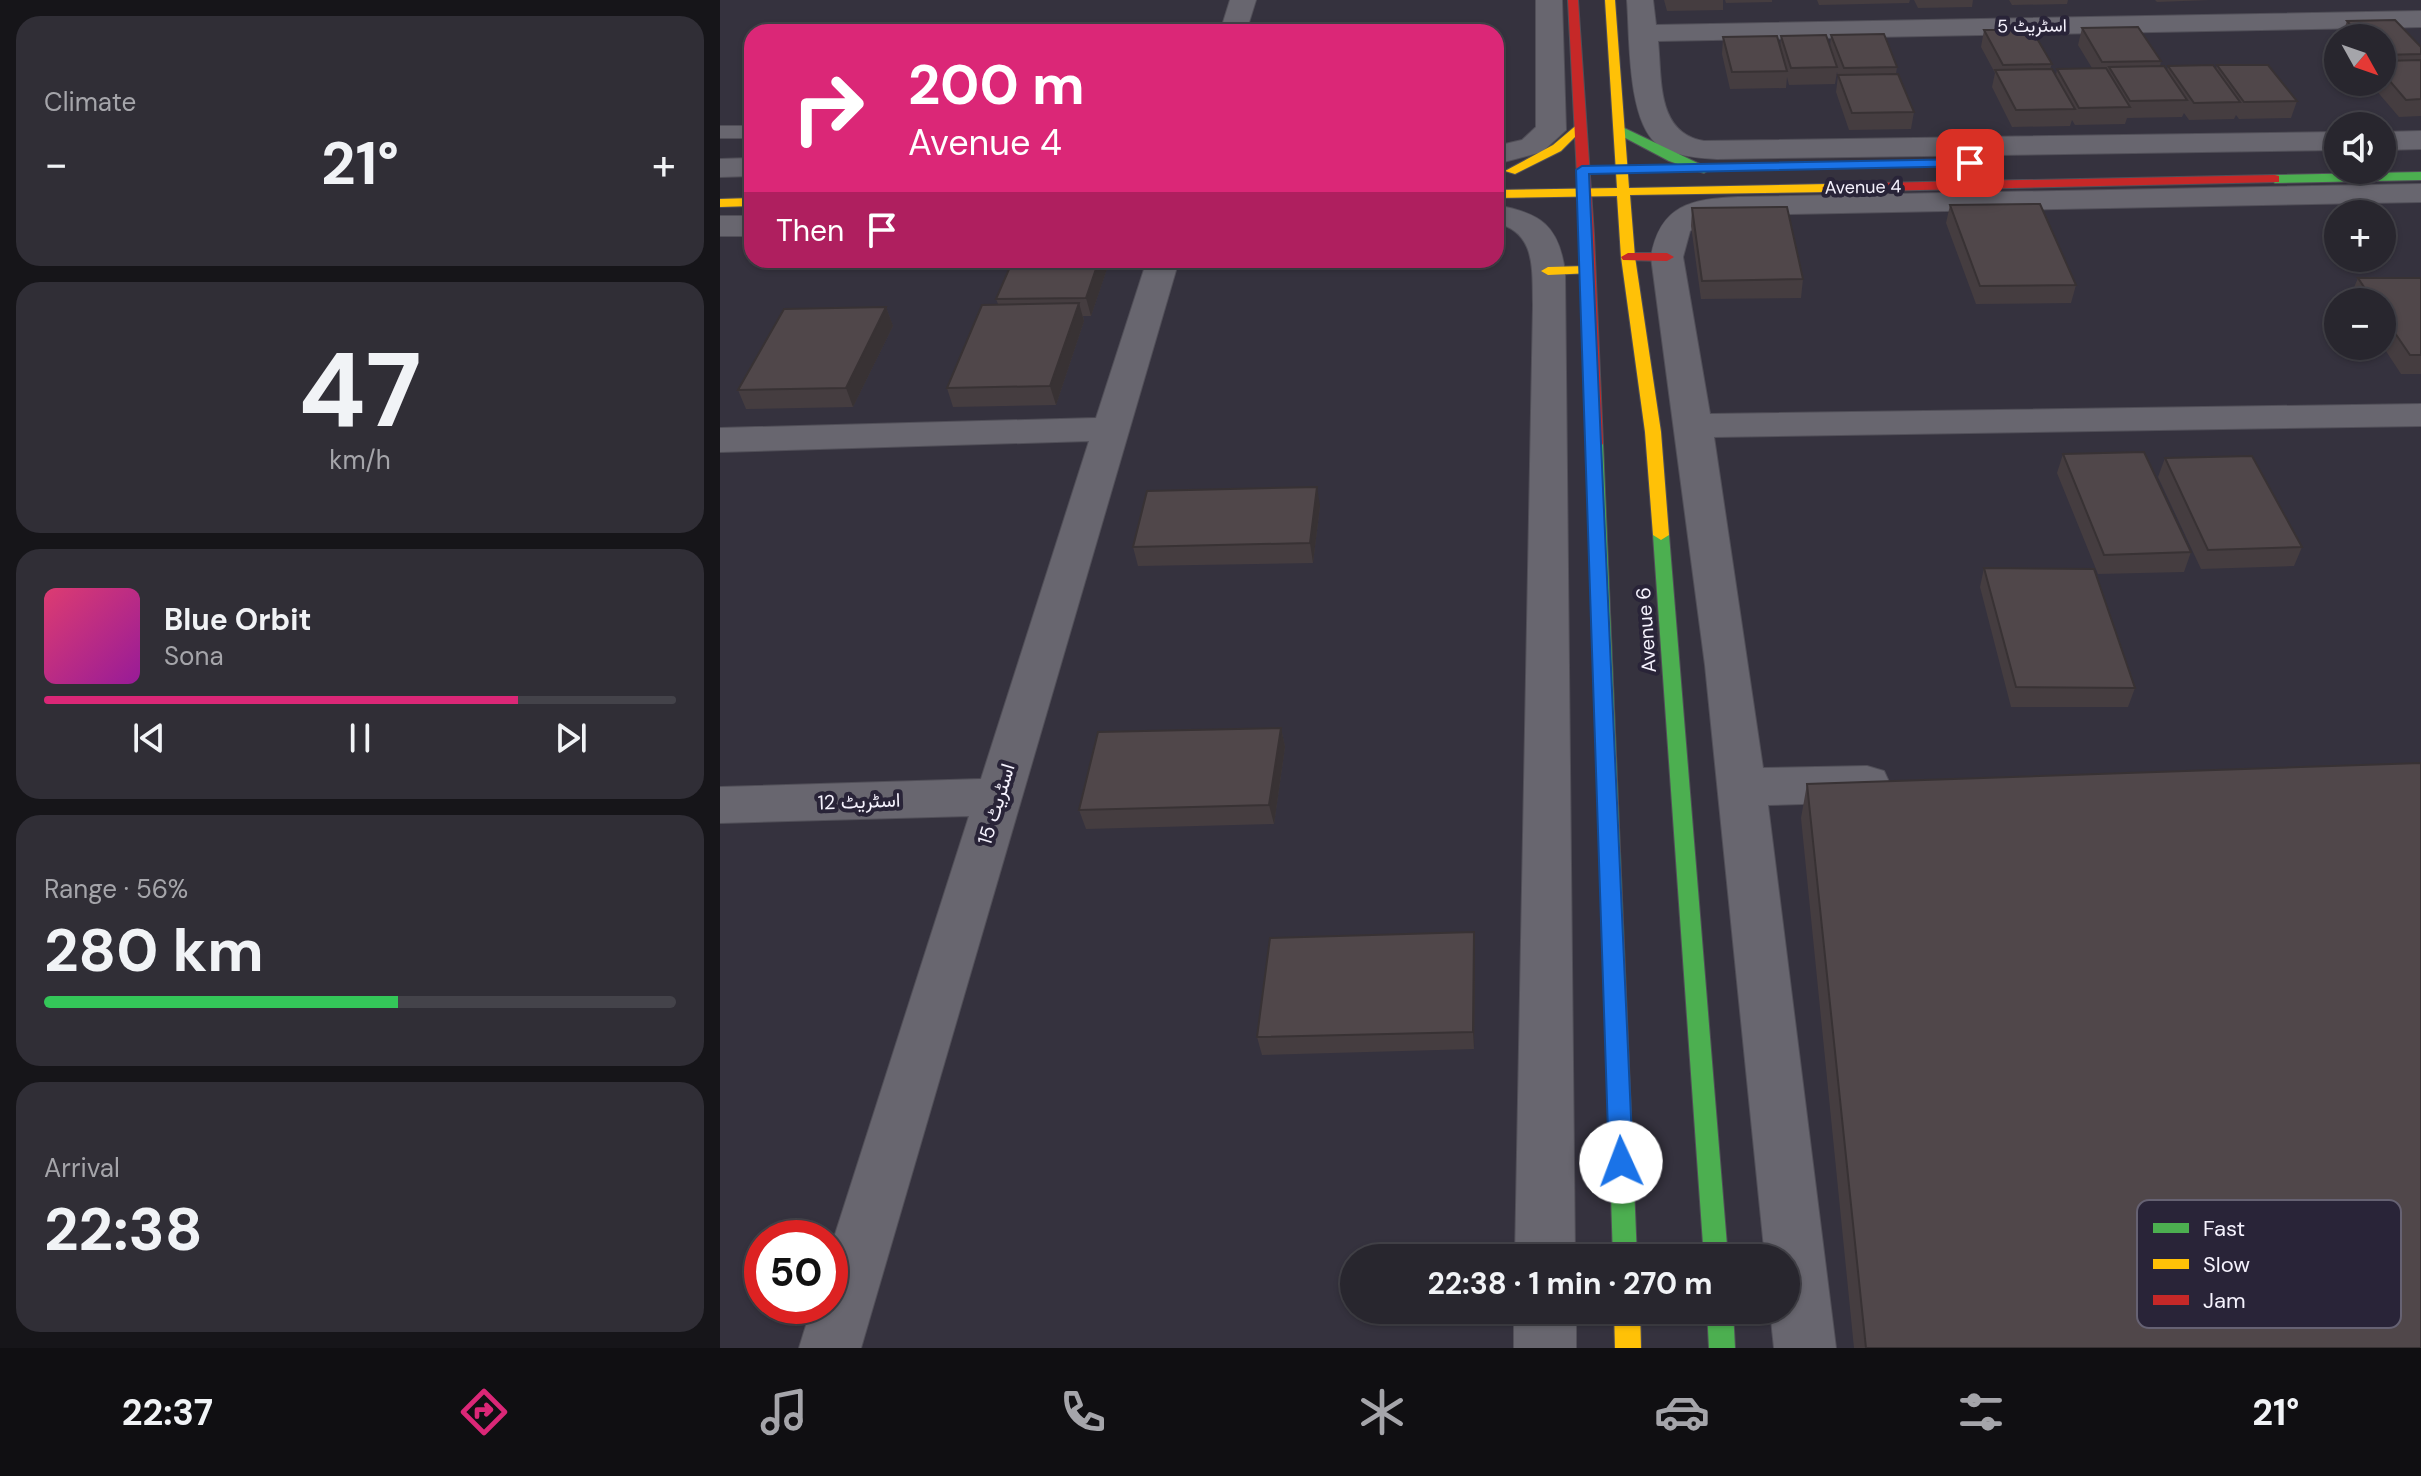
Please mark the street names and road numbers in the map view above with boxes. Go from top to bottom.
street label: اسٹریٹ 5 [1997,13,2067,39]
street label: Avenue 4 [1824,174,1902,200]
street label: Avenue 6 [1630,586,1662,674]
street label: اسٹریٹ 15 [971,760,1021,848]
street label: اسٹریٹ 12 [817,787,901,815]

